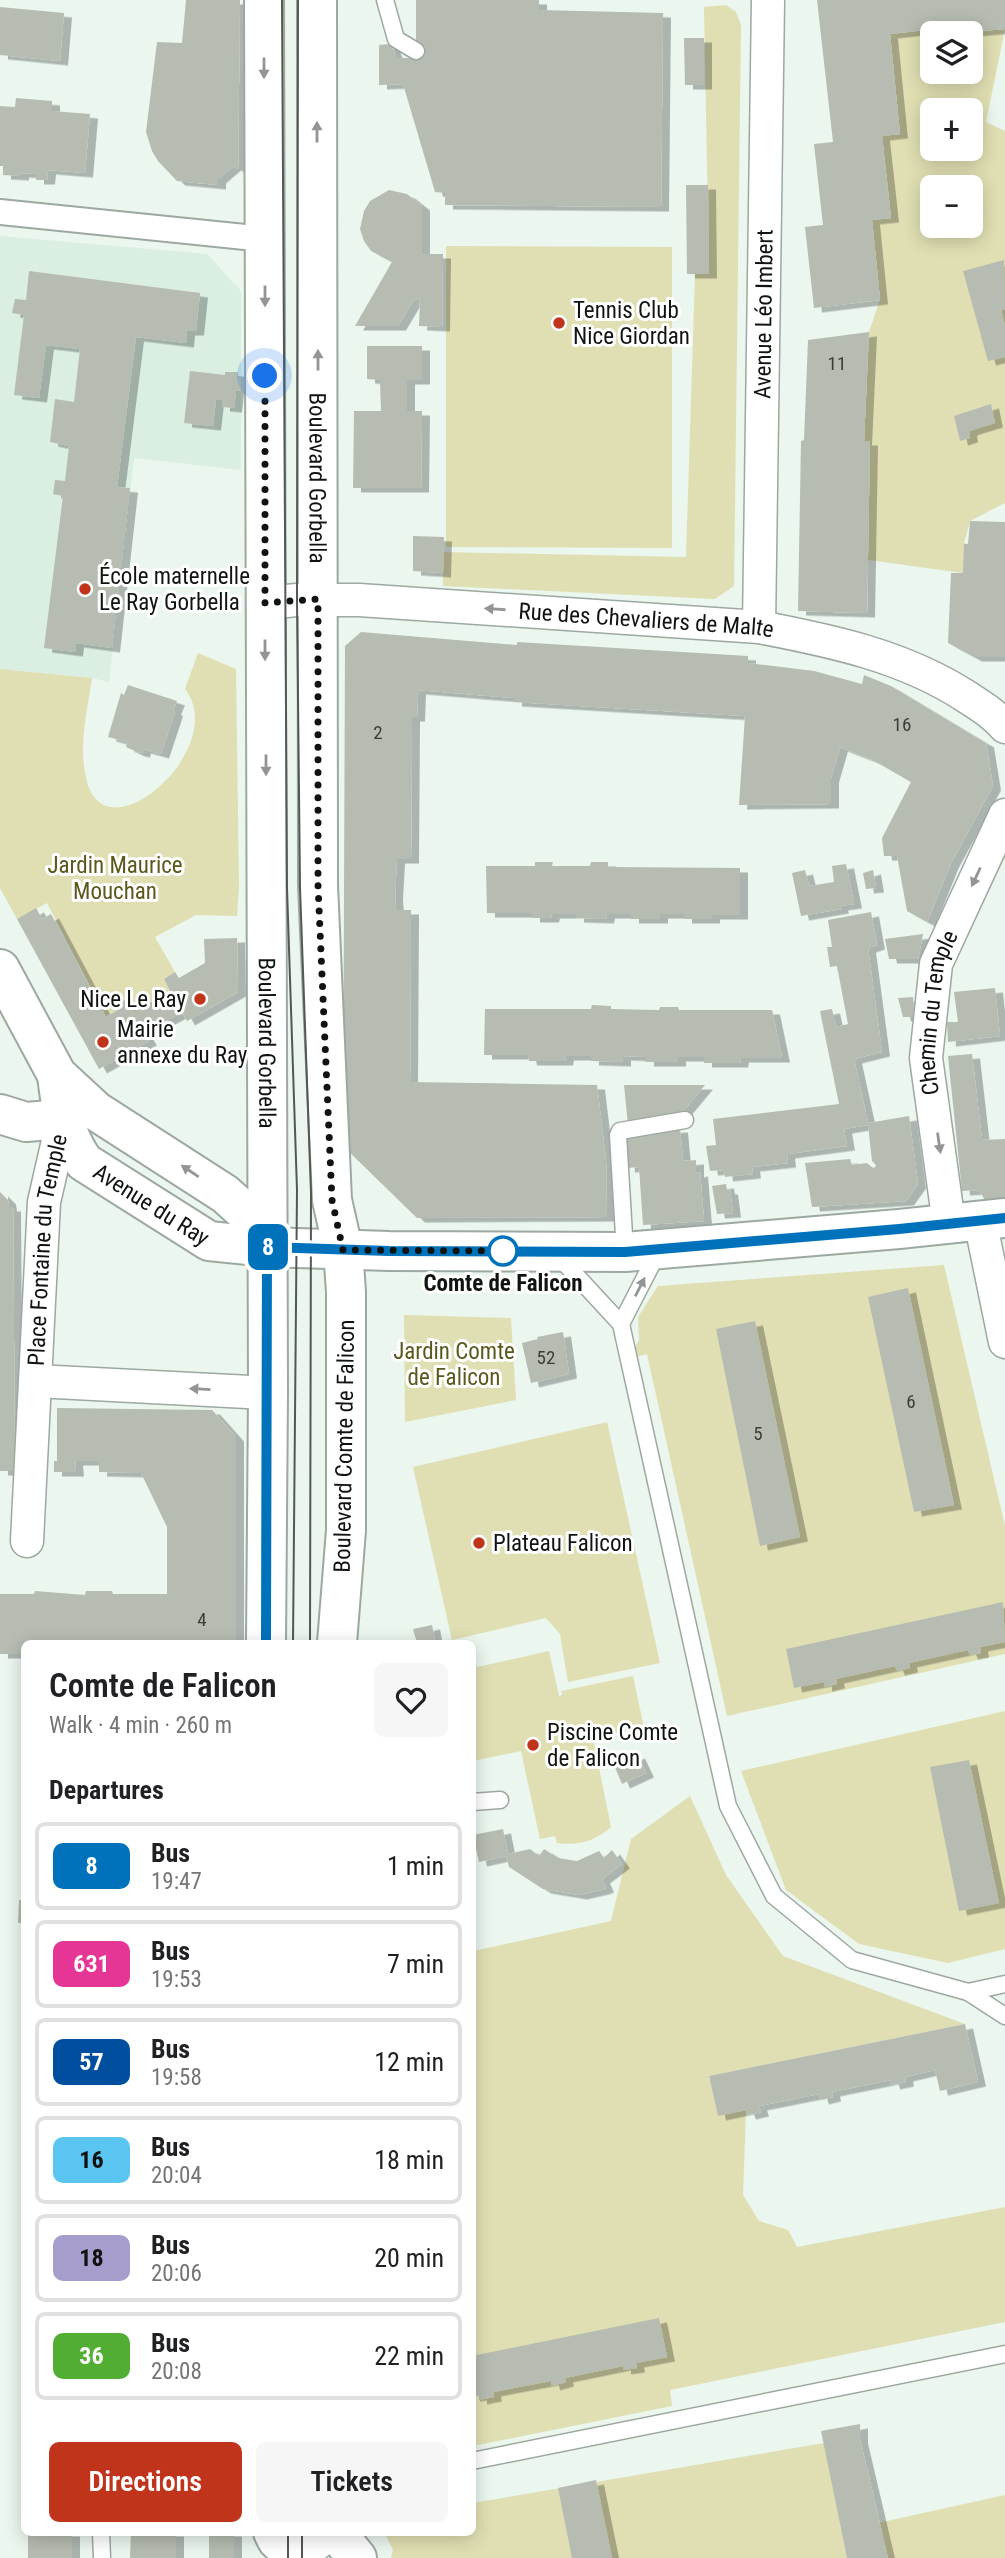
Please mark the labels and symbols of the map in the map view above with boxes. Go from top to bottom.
one-way arrow [258,57,270,79]
one-way arrow [311,121,323,143]
street label: Avenue Léo Imbert [749,229,779,399]
one-way arrow [259,285,270,307]
place label: Tennis Club Nice Giordan [573,297,690,350]
marker: Tennis Club Nice Giordan [551,315,567,331]
one-way arrow [312,348,324,370]
house number: 11 [828,352,846,375]
your location [247,358,282,393]
street label: Boulevard Gorbella [303,392,331,564]
place label: École maternelle Le Ray Gorbella [99,562,250,616]
marker: École maternelle Le Ray Gorbella [77,581,93,597]
street label: Rue des Chevaliers de Malte [518,598,776,644]
one-way arrow [484,603,506,614]
one-way arrow [259,639,271,661]
house number: 16 [893,713,911,736]
house number: 2 [373,721,383,744]
one-way arrow [260,754,272,776]
park label: Jardin Maurice Mouchan [47,852,183,905]
one-way arrow [971,867,982,887]
street label: Chemin du Temple [913,926,964,1097]
street label: Boulevard Gorbella [253,957,280,1129]
place label: Nice Le Ray [80,986,186,1013]
marker: Nice Le Ray [192,991,208,1007]
place label: Mairie annexe du Ray [117,1016,248,1069]
marker: Mairie annexe du Ray [95,1034,111,1050]
street label: Place Fontaine du Temple [23,1132,73,1367]
one-way arrow [934,1133,945,1155]
street label: Avenue du Ray [88,1158,215,1252]
one-way arrow [181,1165,200,1178]
line badge: 8 [245,1224,291,1270]
marker: Comte de Falicon [488,1236,518,1266]
place label: Comte de Falicon [423,1270,583,1297]
one-way arrow [634,1276,646,1296]
street label: Boulevard Comte de Falicon [329,1319,360,1573]
park label: Jardin Comte de Falicon [393,1338,515,1391]
house number: 52 [537,1346,555,1369]
one-way arrow [189,1383,211,1394]
house number: 6 [906,1390,916,1413]
house number: 5 [753,1422,763,1445]
place label: Plateau Falicon [493,1530,633,1557]
marker: Plateau Falicon [471,1535,487,1551]
house number: 4 [197,1608,207,1631]
place label: Piscine Comte de Falicon [547,1719,678,1772]
marker: Piscine Comte de Falicon [525,1737,541,1753]

